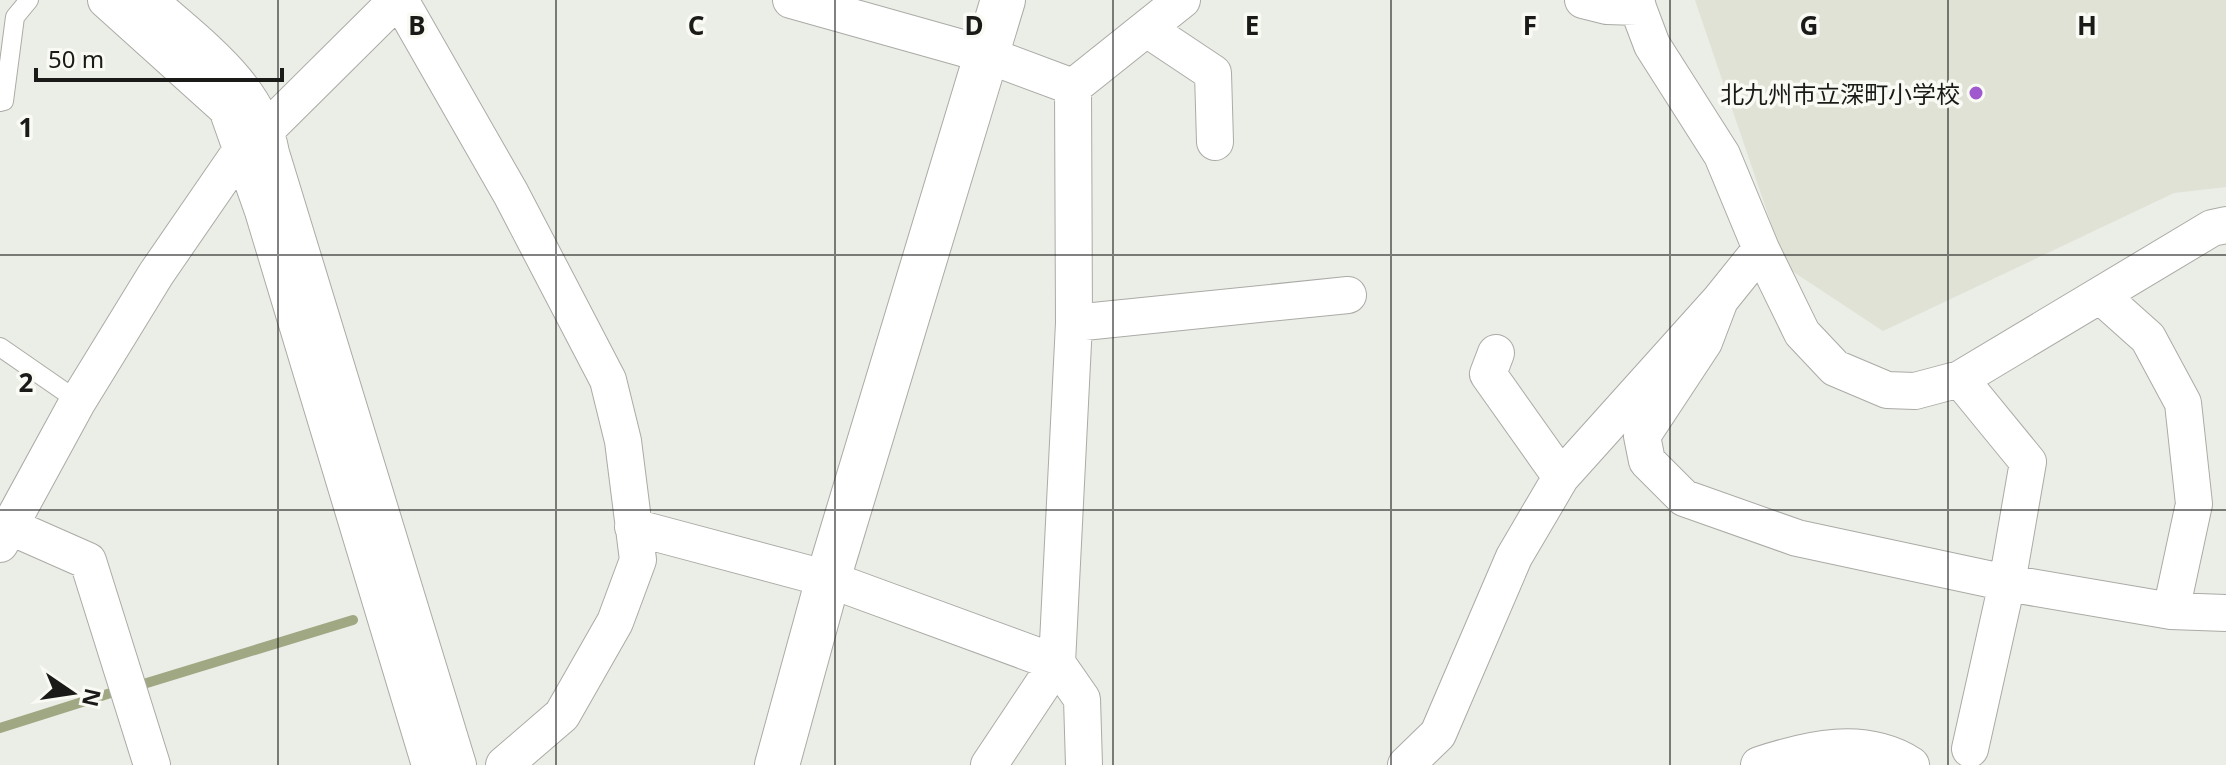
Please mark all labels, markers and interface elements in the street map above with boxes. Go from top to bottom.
text: B [408,7,426,43]
text: C [688,7,704,43]
text: D [964,7,984,43]
text: E [1245,7,1259,43]
text: F [1523,7,1537,43]
text: G [1800,7,1818,43]
text: H [2077,7,2097,43]
scale bar [36,32,282,82]
text: 50 m [48,42,104,75]
place label: 北九州市立深町小学校 [1720,77,1960,110]
marker: 北九州市立深町小学校 [1967,84,1985,102]
text: 1 [19,109,33,145]
text: 2 [19,364,34,400]
north arrow [32,653,112,733]
text: N [76,686,109,710]

